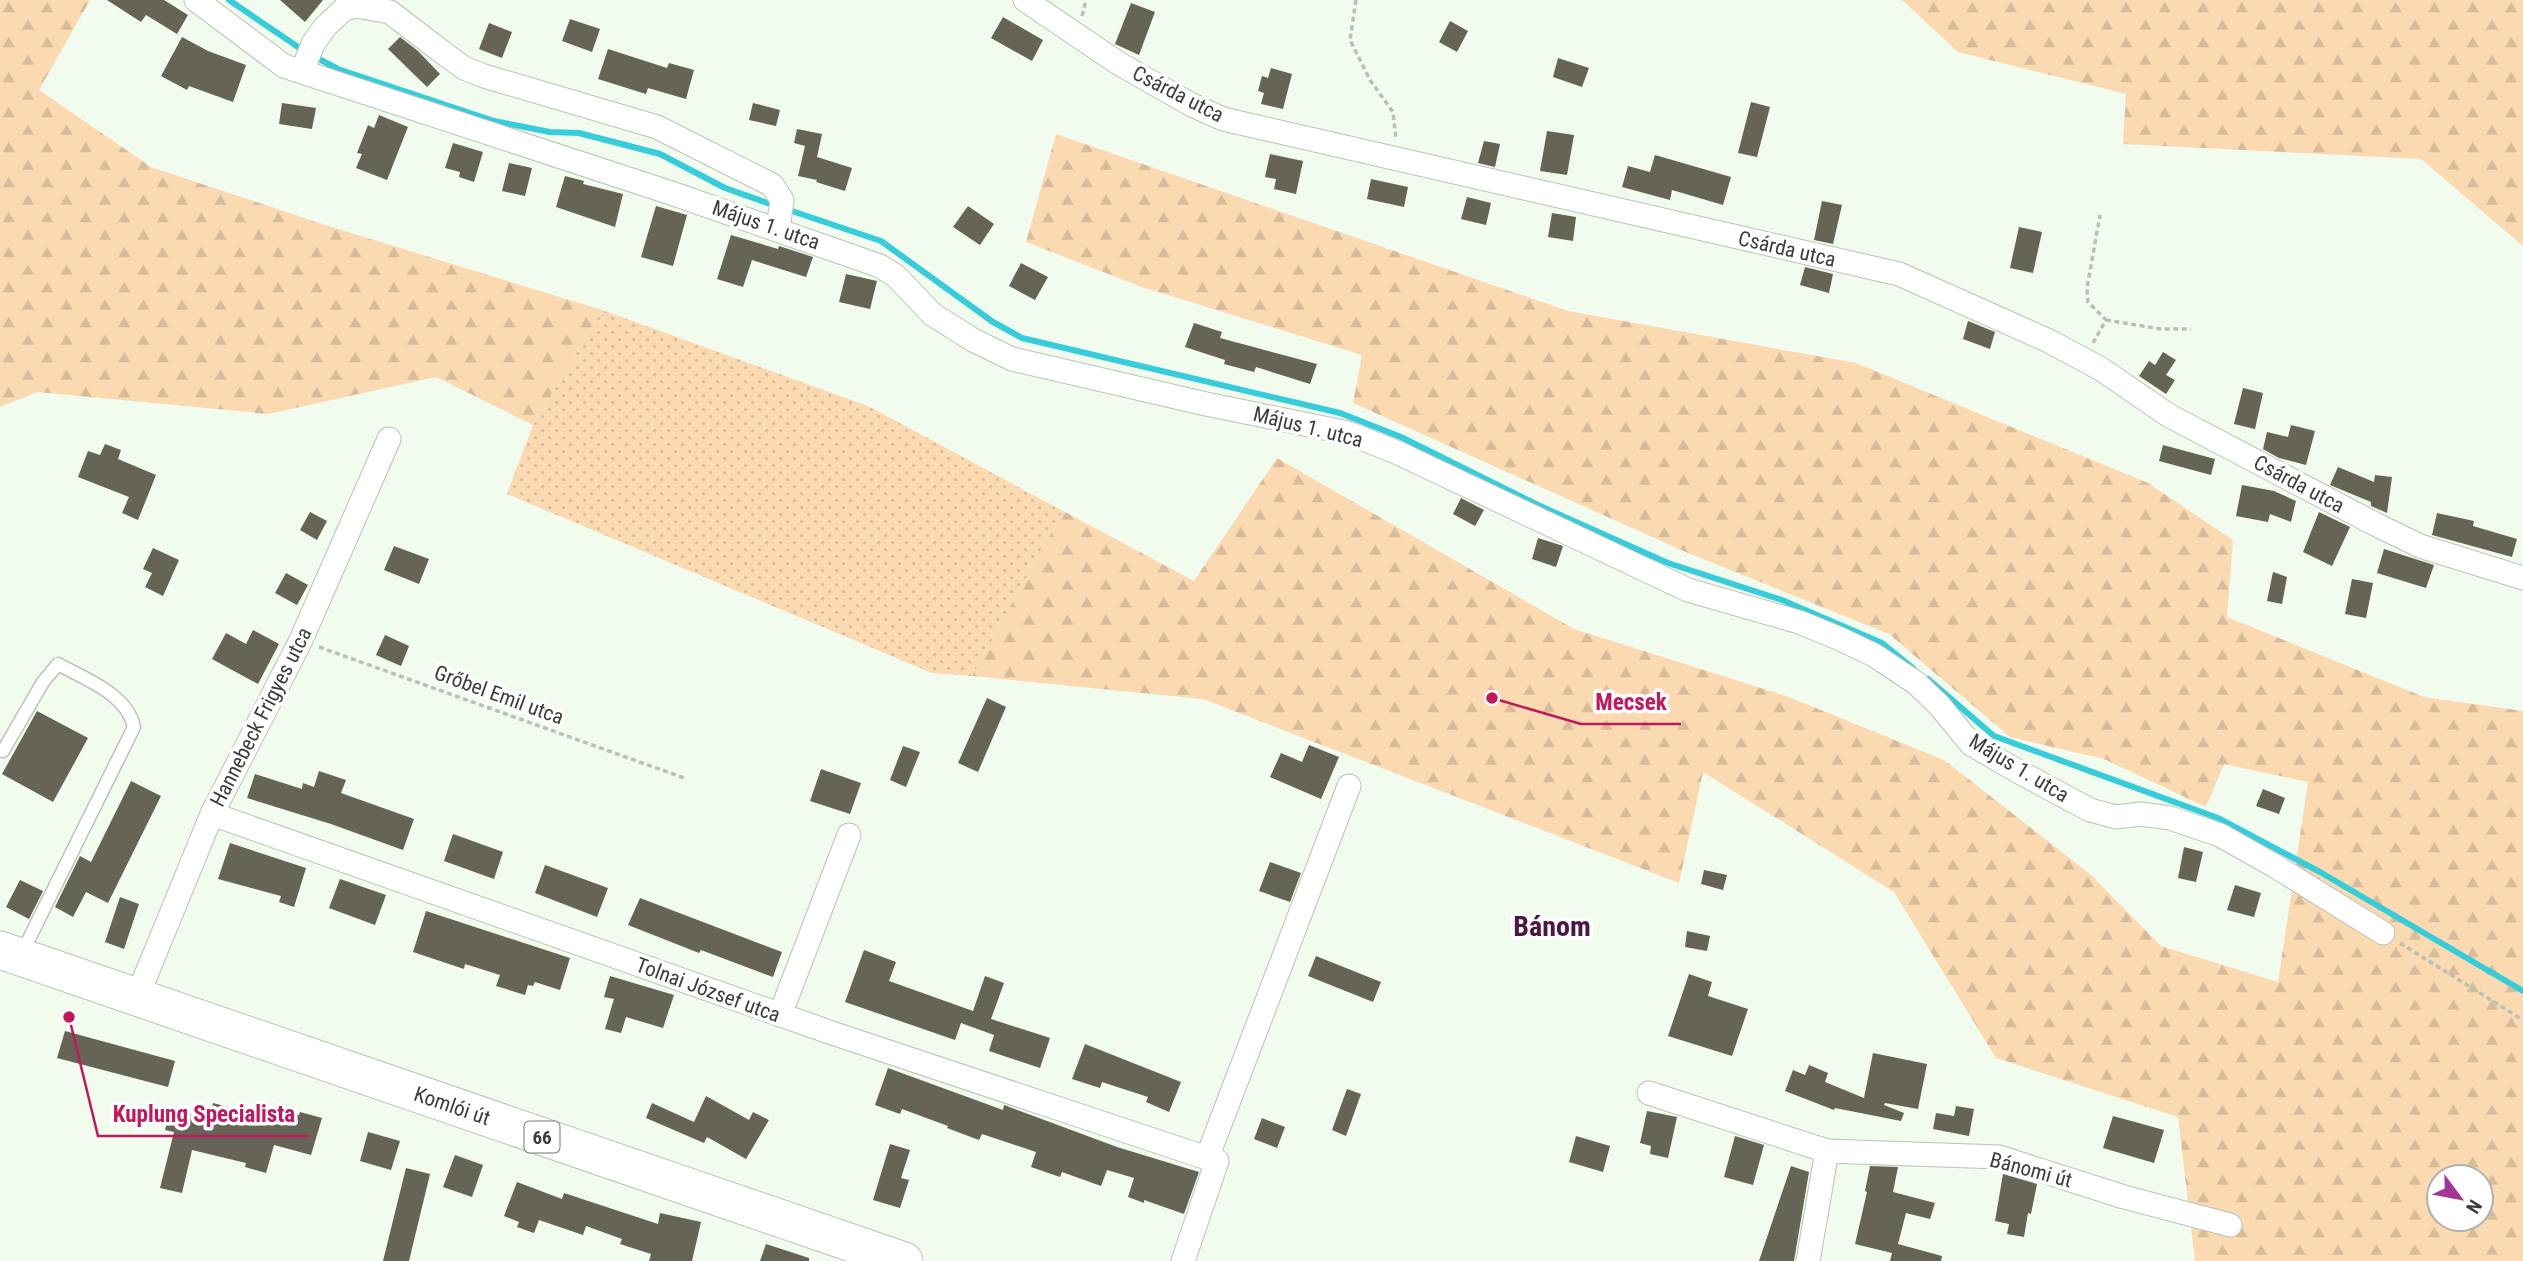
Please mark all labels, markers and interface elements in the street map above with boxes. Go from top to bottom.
street label: Csárda utca [1128,61,1228,127]
street label: Május 1. utca [709,195,823,255]
street label: Csárda utca [1736,226,1838,272]
street label: Május 1. utca [1251,402,1365,452]
street label: Csárda utca [2250,450,2348,518]
street label: Hannebeck Frigyes utca [205,623,317,811]
street label: Grőbel Emil utca [431,660,567,730]
callout: Mecsek [1581,680,1681,724]
text: Mecsek [1595,689,1668,716]
street label: Május 1. utca [1965,729,2073,807]
district label: Bánom [1513,910,1591,943]
street label: Tolnai József utca [633,953,783,1027]
street label: Komlói út [411,1082,493,1130]
callout: Kuplung Specialista [98,1092,309,1136]
text: Kuplung Specialista [113,1101,295,1128]
road number: 66 [524,1121,560,1152]
street label: Bánomi út [1987,1148,2075,1192]
north arrow [2425,1163,2495,1233]
text: N [2461,1196,2487,1218]

